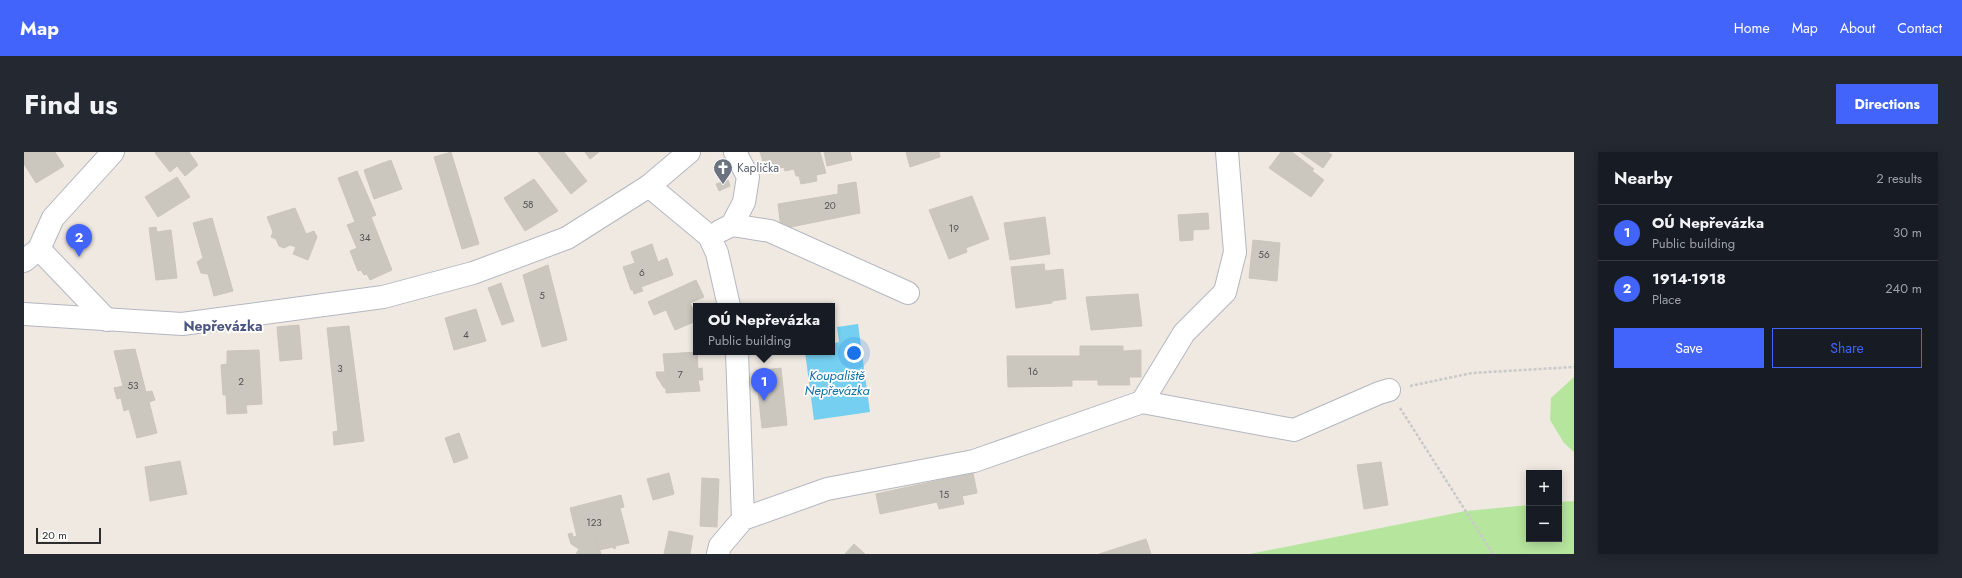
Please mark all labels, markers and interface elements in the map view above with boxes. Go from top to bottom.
text: Map [20,15,59,42]
text: Home [1734,18,1770,38]
text: Map [1792,18,1818,38]
text: About [1840,18,1875,38]
text: Contact [1897,18,1942,38]
text: Find us [24,84,118,125]
button: Directions [1836,84,1938,124]
church icon: Kaplička [712,157,734,185]
place label: Kaplička [737,159,779,177]
text: Nearby [1614,166,1672,190]
text: 2 results [1876,169,1922,188]
house number: 58 [522,197,534,212]
house number: 20 [824,198,836,213]
text: OÚ Nepřevázka [1652,212,1764,234]
house number: 19 [949,221,959,236]
text: 1 [1624,223,1630,242]
text: 30 m [1893,223,1922,242]
pin: 2 [66,224,92,257]
house number: 34 [359,230,371,245]
text: Public building [1652,234,1735,253]
house number: 56 [1258,247,1270,262]
house number: 6 [639,265,645,280]
text: 1914-1918 [1652,268,1726,290]
text: 2 [1623,279,1631,298]
text: 240 m [1885,279,1922,298]
house number: 5 [539,288,545,303]
text: Place [1652,290,1681,309]
popup [693,303,835,355]
text: OÚ Nepřevázka [708,309,820,331]
district label: Nepřevázka [183,316,263,336]
house number: 4 [463,327,469,342]
button: Save [1614,328,1764,368]
button: Share [1772,328,1922,368]
text: Public building [708,331,791,350]
your location [844,343,864,363]
house number: 3 [337,361,343,376]
house number: 16 [1028,364,1038,379]
water label: Koupaliště Nepřevázka [804,366,870,400]
house number: 7 [677,367,683,382]
pin: 1 [751,368,777,401]
house number: 2 [238,374,244,389]
house number: 53 [127,378,139,393]
map controls [1526,470,1562,542]
button: + [1526,470,1562,506]
house number: 15 [939,487,949,502]
button: − [1526,506,1562,542]
house number: 123 [586,515,602,530]
scale bar [36,526,101,545]
text: 20 m [42,527,67,543]

